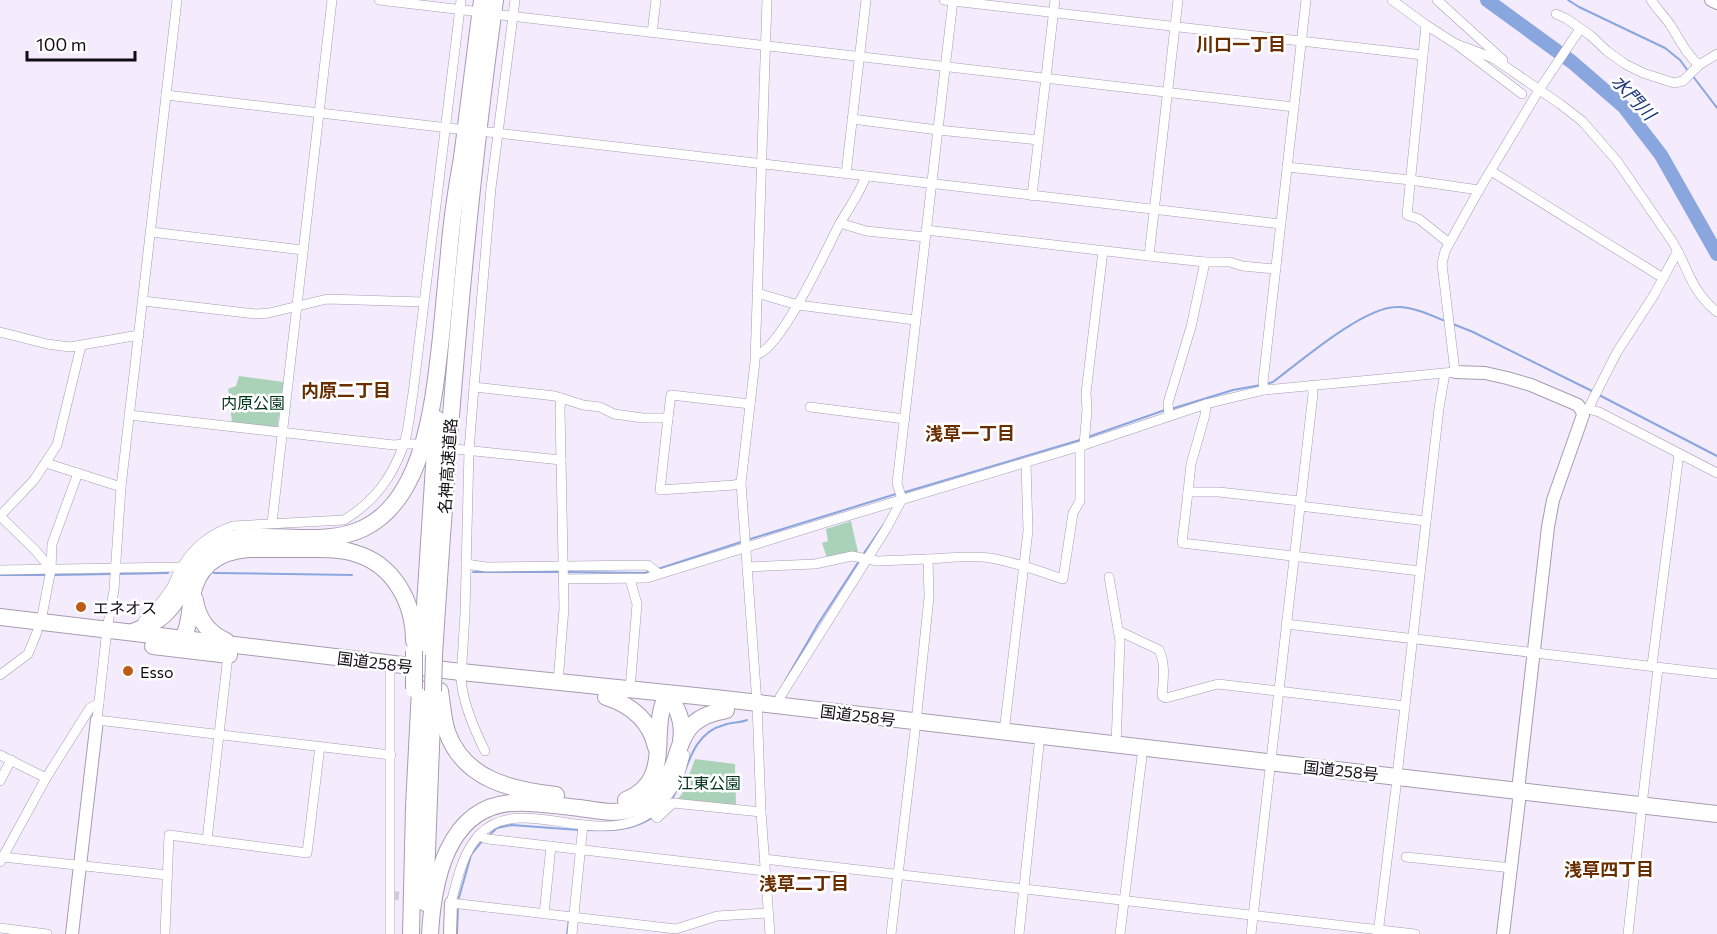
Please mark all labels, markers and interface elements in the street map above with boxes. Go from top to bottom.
scale bar [27,24,135,62]
text: 100 m [36,33,86,55]
district label: 川口一丁目 [1196,33,1286,55]
water label: 水門川 [1608,70,1662,126]
district label: 内原二丁目 [301,379,391,401]
park label: 内原公園 [221,393,285,412]
street label: 名神高速道路 [434,417,460,515]
district label: 浅草一丁目 [925,422,1015,444]
place label: エネオス [93,598,157,617]
marker: エネオス [74,600,88,614]
street label: 国道258号 [336,648,414,676]
place label: Esso [140,662,174,681]
marker: Esso [121,664,135,678]
street label: 国道258号 [819,701,897,729]
street label: 国道258号 [1302,757,1380,783]
park label: 江東公園 [677,773,741,792]
district label: 浅草四丁目 [1564,858,1654,880]
district label: 浅草二丁目 [759,872,849,894]

